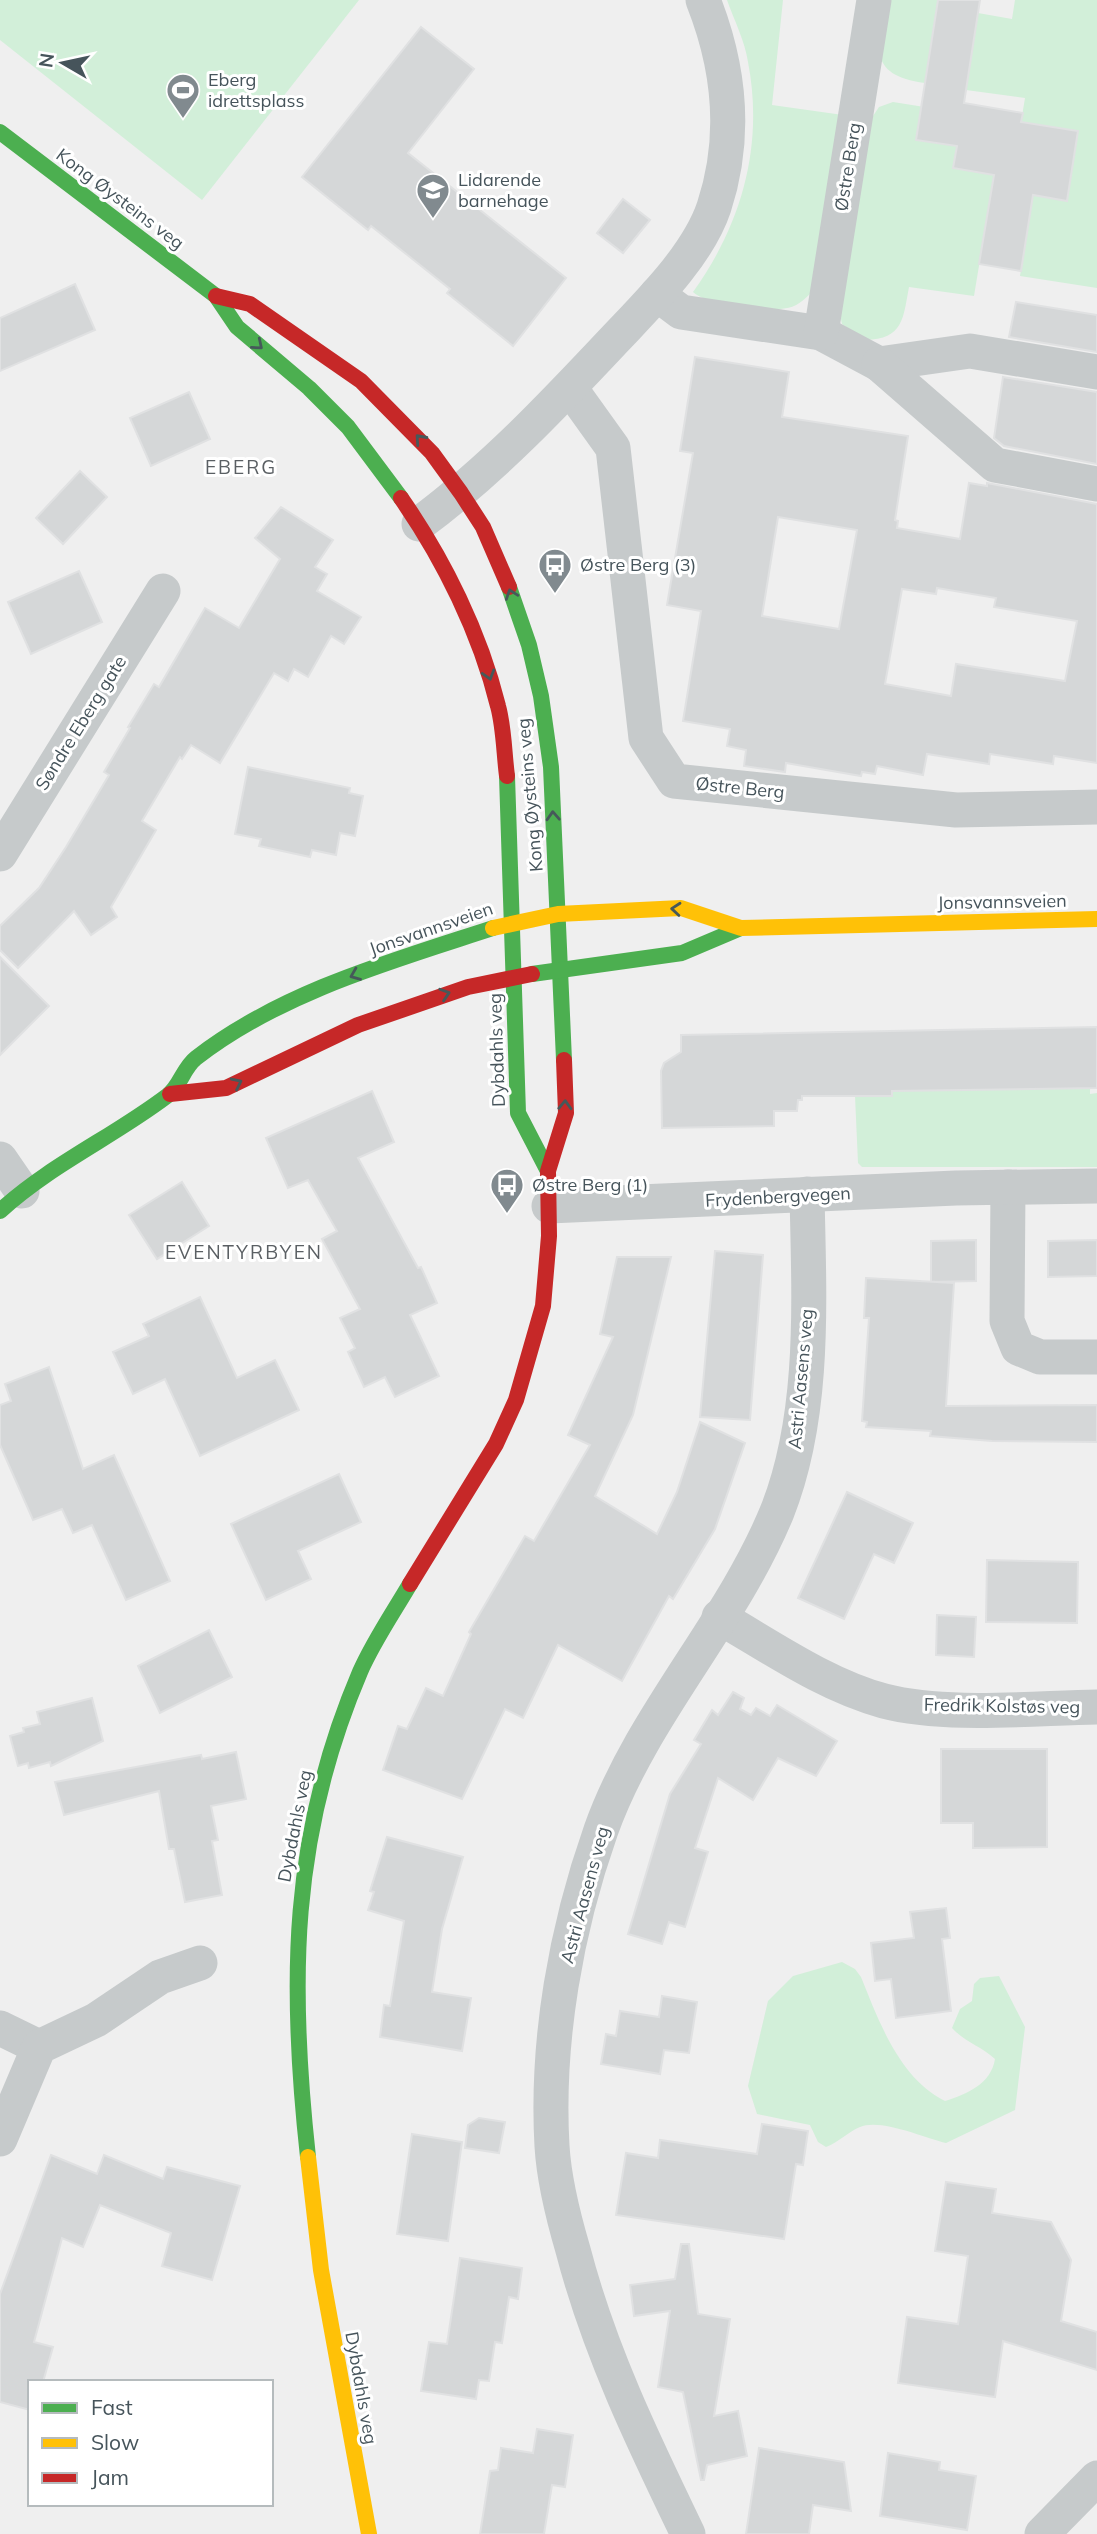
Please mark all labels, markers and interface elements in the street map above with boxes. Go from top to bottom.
north arrow [28,28,98,98]
text: N [33,51,59,69]
place label: Eberg idrettsplass [208,68,304,112]
sports icon: Eberg idrettsplass [164,71,202,120]
street label: Østre Berg [829,121,866,213]
street label: Kong Øysteins veg [52,143,189,254]
place label: Lidarende barnehage [458,168,548,212]
school or university icon: Lidarende barnehage [414,171,452,220]
one-way arrow [250,337,263,349]
one-way arrow [416,434,428,447]
district label: EBERG [205,455,277,479]
bus stop icon: Østre Berg (3) [536,546,574,595]
place label: Østre Berg (3) [580,553,696,576]
one-way arrow [505,588,519,600]
street label: Søndre Eberg gate [30,651,131,794]
one-way arrow [480,669,495,681]
street label: Kong Øysteins veg [511,717,548,873]
street label: Østre Berg [694,771,786,804]
one-way arrow [546,810,561,821]
street label: Jonsvannsveien [937,889,1067,914]
street label: Jonsvannsveien [366,897,496,960]
one-way arrow [670,902,681,917]
one-way arrow [350,967,362,981]
one-way arrow [439,988,451,1002]
street label: Dybdahls veg [483,993,510,1107]
one-way arrow [230,1078,242,1092]
one-way arrow [557,1099,572,1110]
bus stop icon: Østre Berg (1) [488,1166,526,1215]
place label: Østre Berg (1) [532,1173,648,1196]
street label: Frydenbergvegen [705,1181,851,1212]
district label: EVENTYRBYEN [165,1240,323,1264]
street label: Astri Aasens veg [783,1308,818,1450]
street label: Fredrik Kolstøs veg [924,1693,1080,1718]
street label: Dybdahls veg [272,1768,317,1884]
street label: Astri Aasens veg [555,1824,614,1966]
street label: Dybdahls veg [340,2330,383,2446]
legend [28,2380,273,2506]
text: Fast [91,2394,133,2420]
text: Slow [91,2429,139,2455]
text: Jam [91,2464,129,2490]

